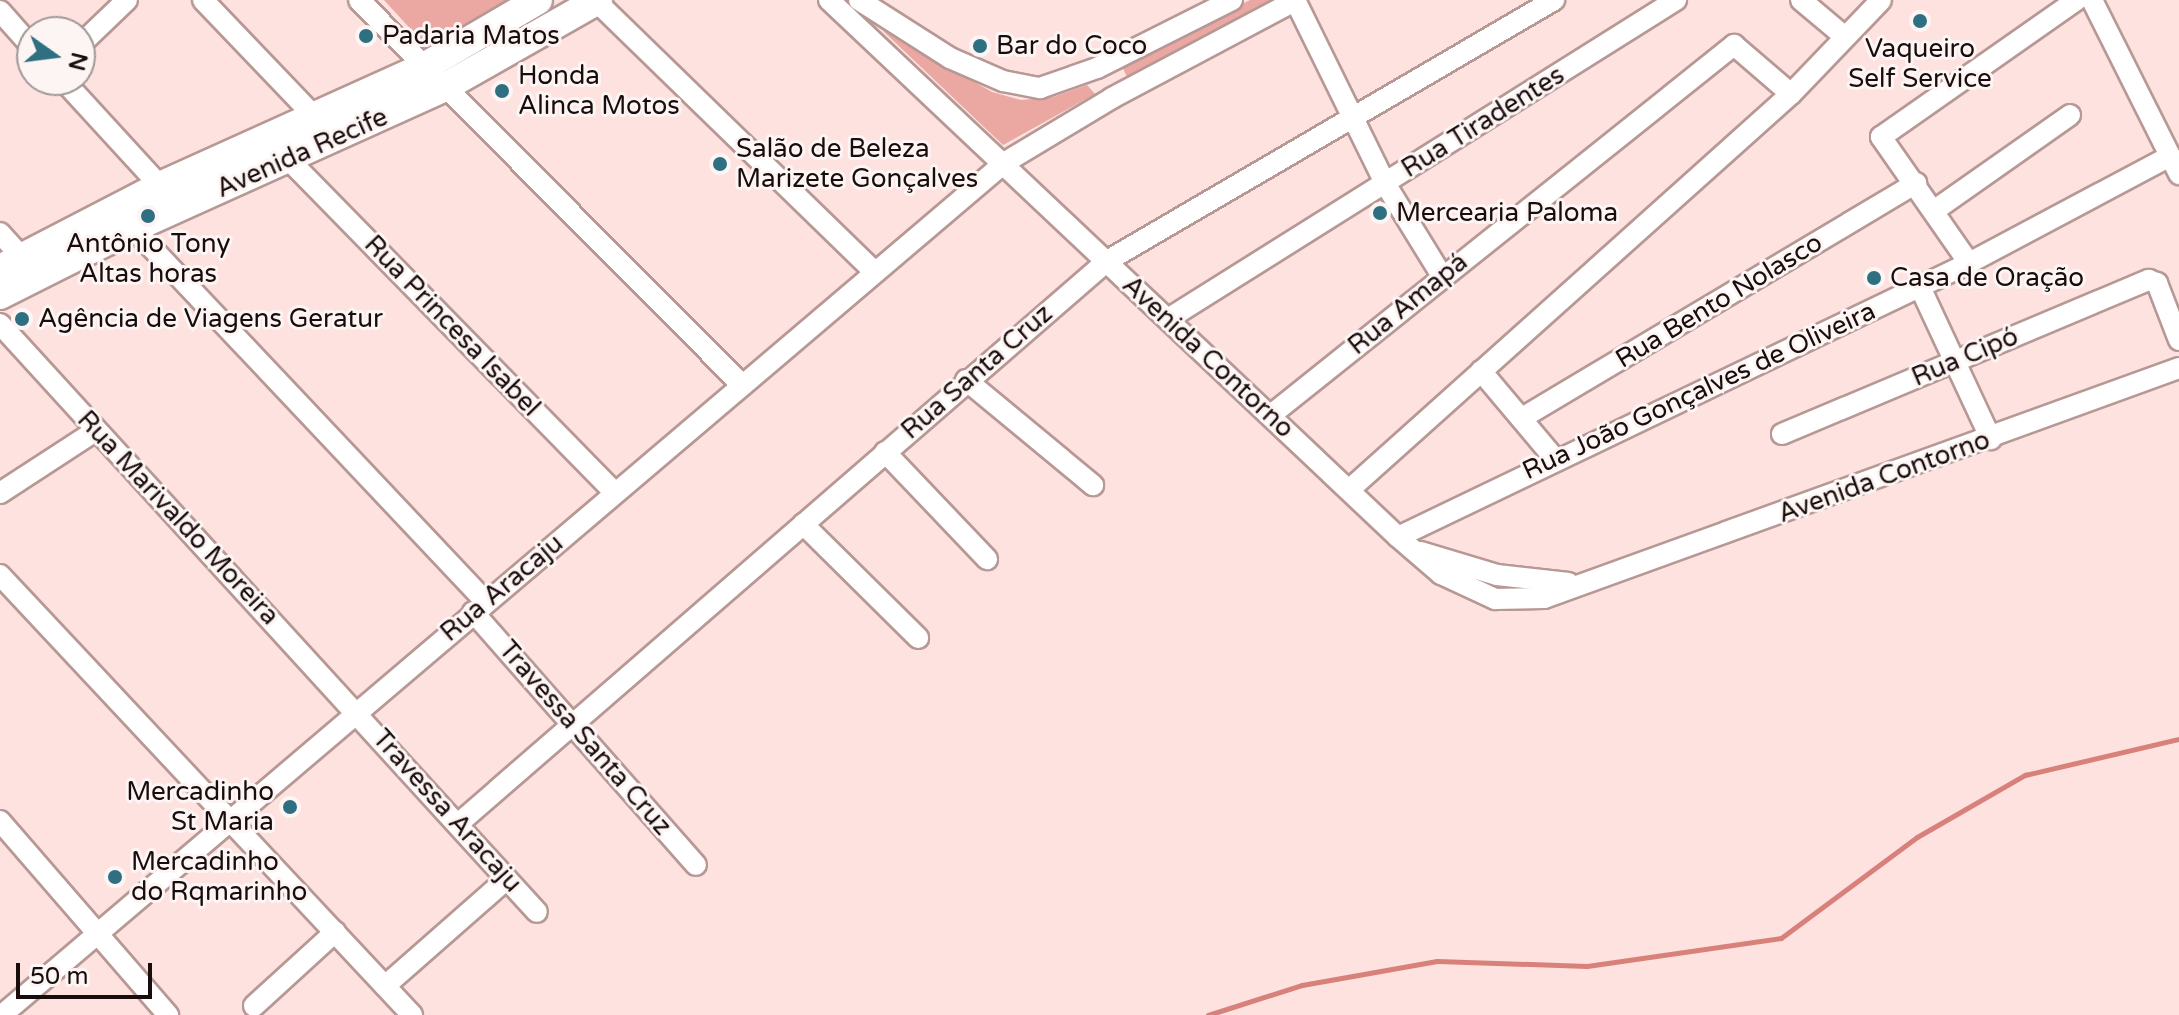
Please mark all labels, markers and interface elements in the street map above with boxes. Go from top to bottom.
marker: Vaqueiro Self Service [1911,12,1929,30]
north arrow [16,16,96,96]
place label: Padaria Matos [382,20,560,52]
marker: Padaria Matos [357,27,375,45]
place label: Bar do Coco [996,30,1147,62]
place label: Vaqueiro Self Service [1848,33,1992,94]
marker: Bar do Coco [971,37,989,55]
text: N [63,50,92,73]
place label: Honda Alinca Motos [518,60,680,122]
street label: Rua Tiradentes [1396,60,1570,184]
marker: Honda Alinca Motos [493,82,511,100]
street label: Avenida Recife [211,101,393,205]
place label: Salão de Beleza Marizete Gonçalves [736,133,978,194]
marker: Salão de Beleza Marizete Gonçalves [711,155,729,173]
place label: Mercearia Paloma [1396,197,1618,229]
marker: Mercearia Paloma [1371,204,1389,222]
marker: Antônio Tony Altas horas [139,207,157,225]
street label: Rua Bento Nolasco [1610,227,1828,375]
place label: Antônio Tony Altas horas [66,228,230,290]
street label: Rua Princesa Isabel [358,229,546,423]
street label: Rua Amapá [1342,246,1474,362]
place label: Casa de Oração [1890,262,2084,294]
marker: Casa de Oração [1865,269,1883,287]
street label: Avenida Contorno [1116,270,1300,444]
street label: Rua João Gonçalves de Oliveira [1518,295,1880,487]
street label: Rua Santa Cruz [895,298,1059,446]
place label: Agência de Viagens Geratur [38,303,383,335]
marker: Agência de Viagens Geratur [13,310,31,328]
street label: Rua Cipó [1907,321,2023,393]
street label: Rua Marivaldo Moreira [71,404,285,632]
street label: Avenida Contorno [1774,424,1994,530]
street label: Rua Aracaju [434,528,570,648]
street label: Travessa Santa Cruz [492,634,678,842]
street label: Travessa Aracaju [366,723,528,899]
place label: Mercadinho St Maria [126,776,274,838]
marker: Mercadinho St Maria [281,798,299,816]
place label: Mercadinho do Rqmarinho [131,846,307,908]
marker: Mercadinho do Rqmarinho [106,868,124,886]
scale bar [20,947,156,997]
text: 50 m [30,962,88,991]

